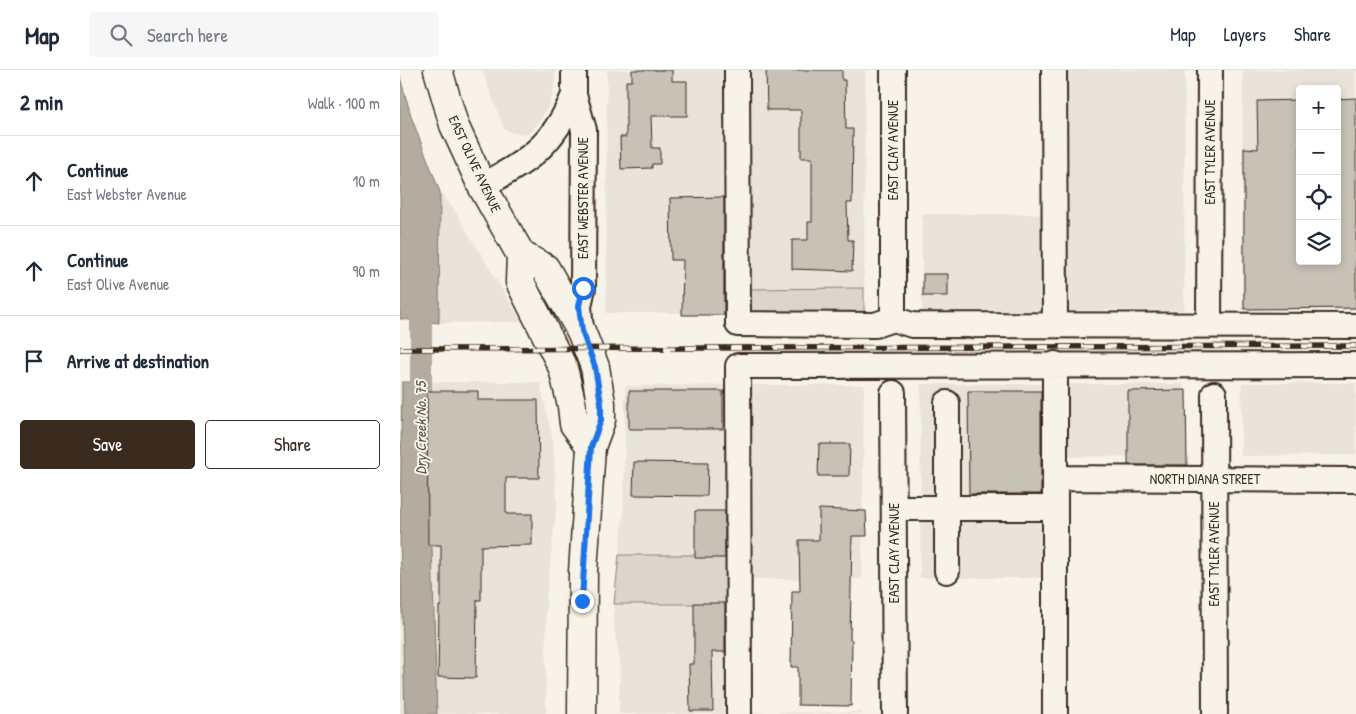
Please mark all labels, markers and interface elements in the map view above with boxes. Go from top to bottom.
search box [89,12,439,57]
text: Map [25,19,59,51]
icon: search [107,21,135,49]
text: Search here [147,22,228,48]
text: Map [1170,22,1196,47]
text: Layers [1224,22,1266,47]
text: Share [1294,22,1331,47]
map controls [1296,85,1341,265]
button: + [1296,85,1341,130]
text: 2 min [20,88,63,117]
text: Walk · 100 m [308,92,380,114]
street label: EAST TYLER AVENUE [1200,99,1219,205]
street label: EAST CLAY AVENUE [883,100,902,200]
street label: EAST OLIVE AVENUE [445,112,506,215]
button: − [1296,130,1341,175]
street label: EAST WEBSTER AVENUE [573,137,592,259]
text: Continue [67,157,128,183]
icon: ahead [20,167,48,195]
text: 10 m [352,170,380,192]
button: locate [1296,175,1341,220]
text: East Webster Avenue [67,183,187,205]
button: layers [1296,220,1341,265]
text: Continue [67,247,128,273]
icon: ahead [20,257,48,285]
text: 90 m [352,260,380,282]
text: East Olive Avenue [67,273,169,295]
route start [572,277,595,300]
icon: arrive [20,347,48,375]
text: Arrive at destination [67,348,209,374]
water label: Dry Creek No. 75 [410,380,431,474]
button: Save [20,420,195,469]
button: Share [205,420,380,469]
street label: NORTH DIANA STREET [1150,469,1261,488]
street label: EAST TYLER AVENUE [1204,501,1223,607]
street label: EAST CLAY AVENUE [884,503,903,603]
route end [571,590,594,613]

